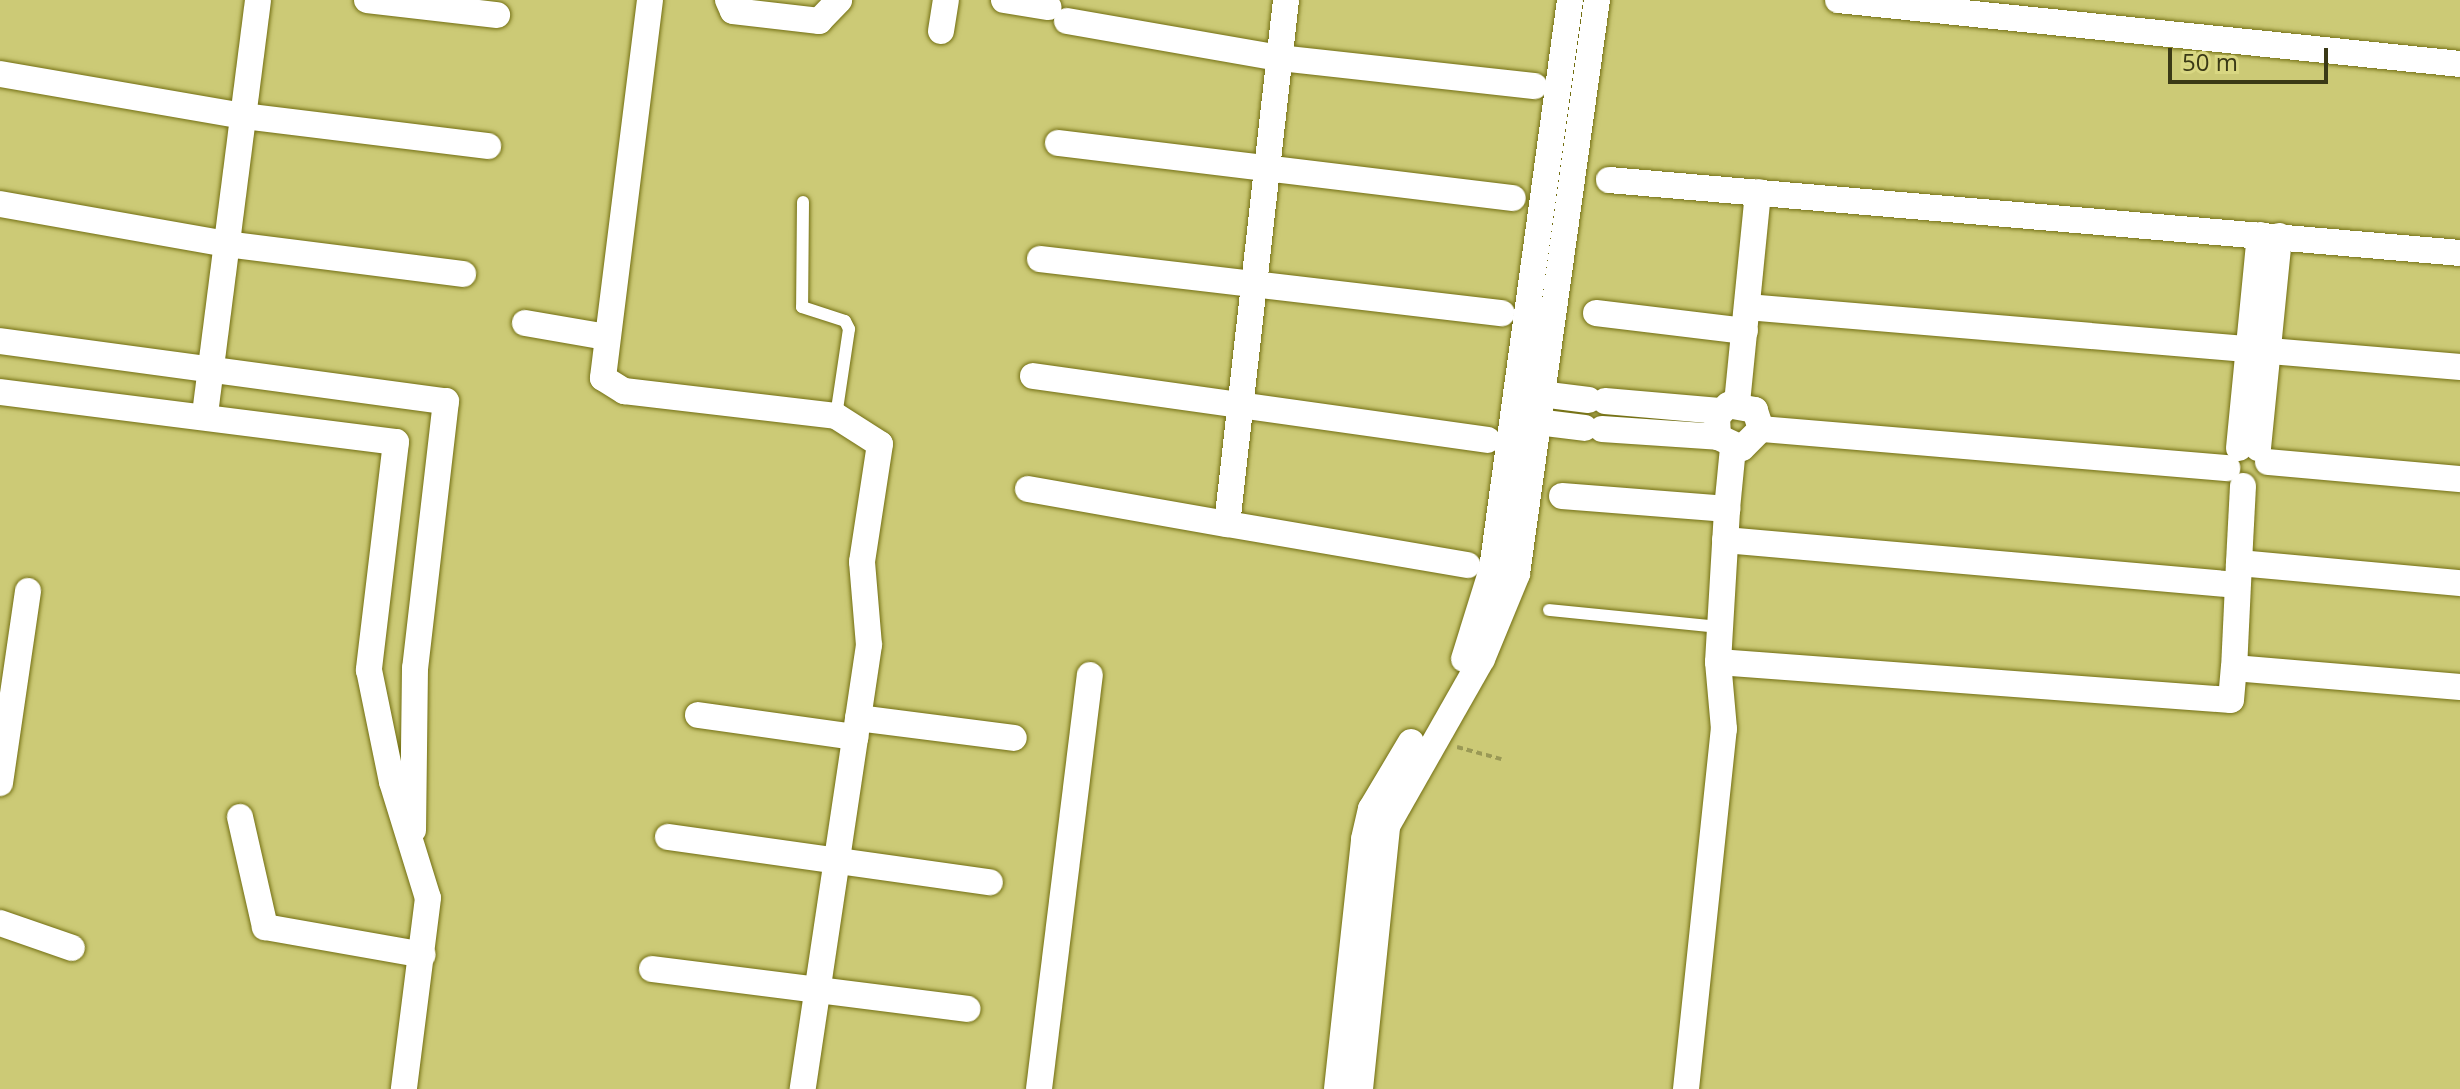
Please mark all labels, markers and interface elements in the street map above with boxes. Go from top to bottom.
scale bar [2172,32,2332,82]
text: 50 m [2182,45,2238,78]

